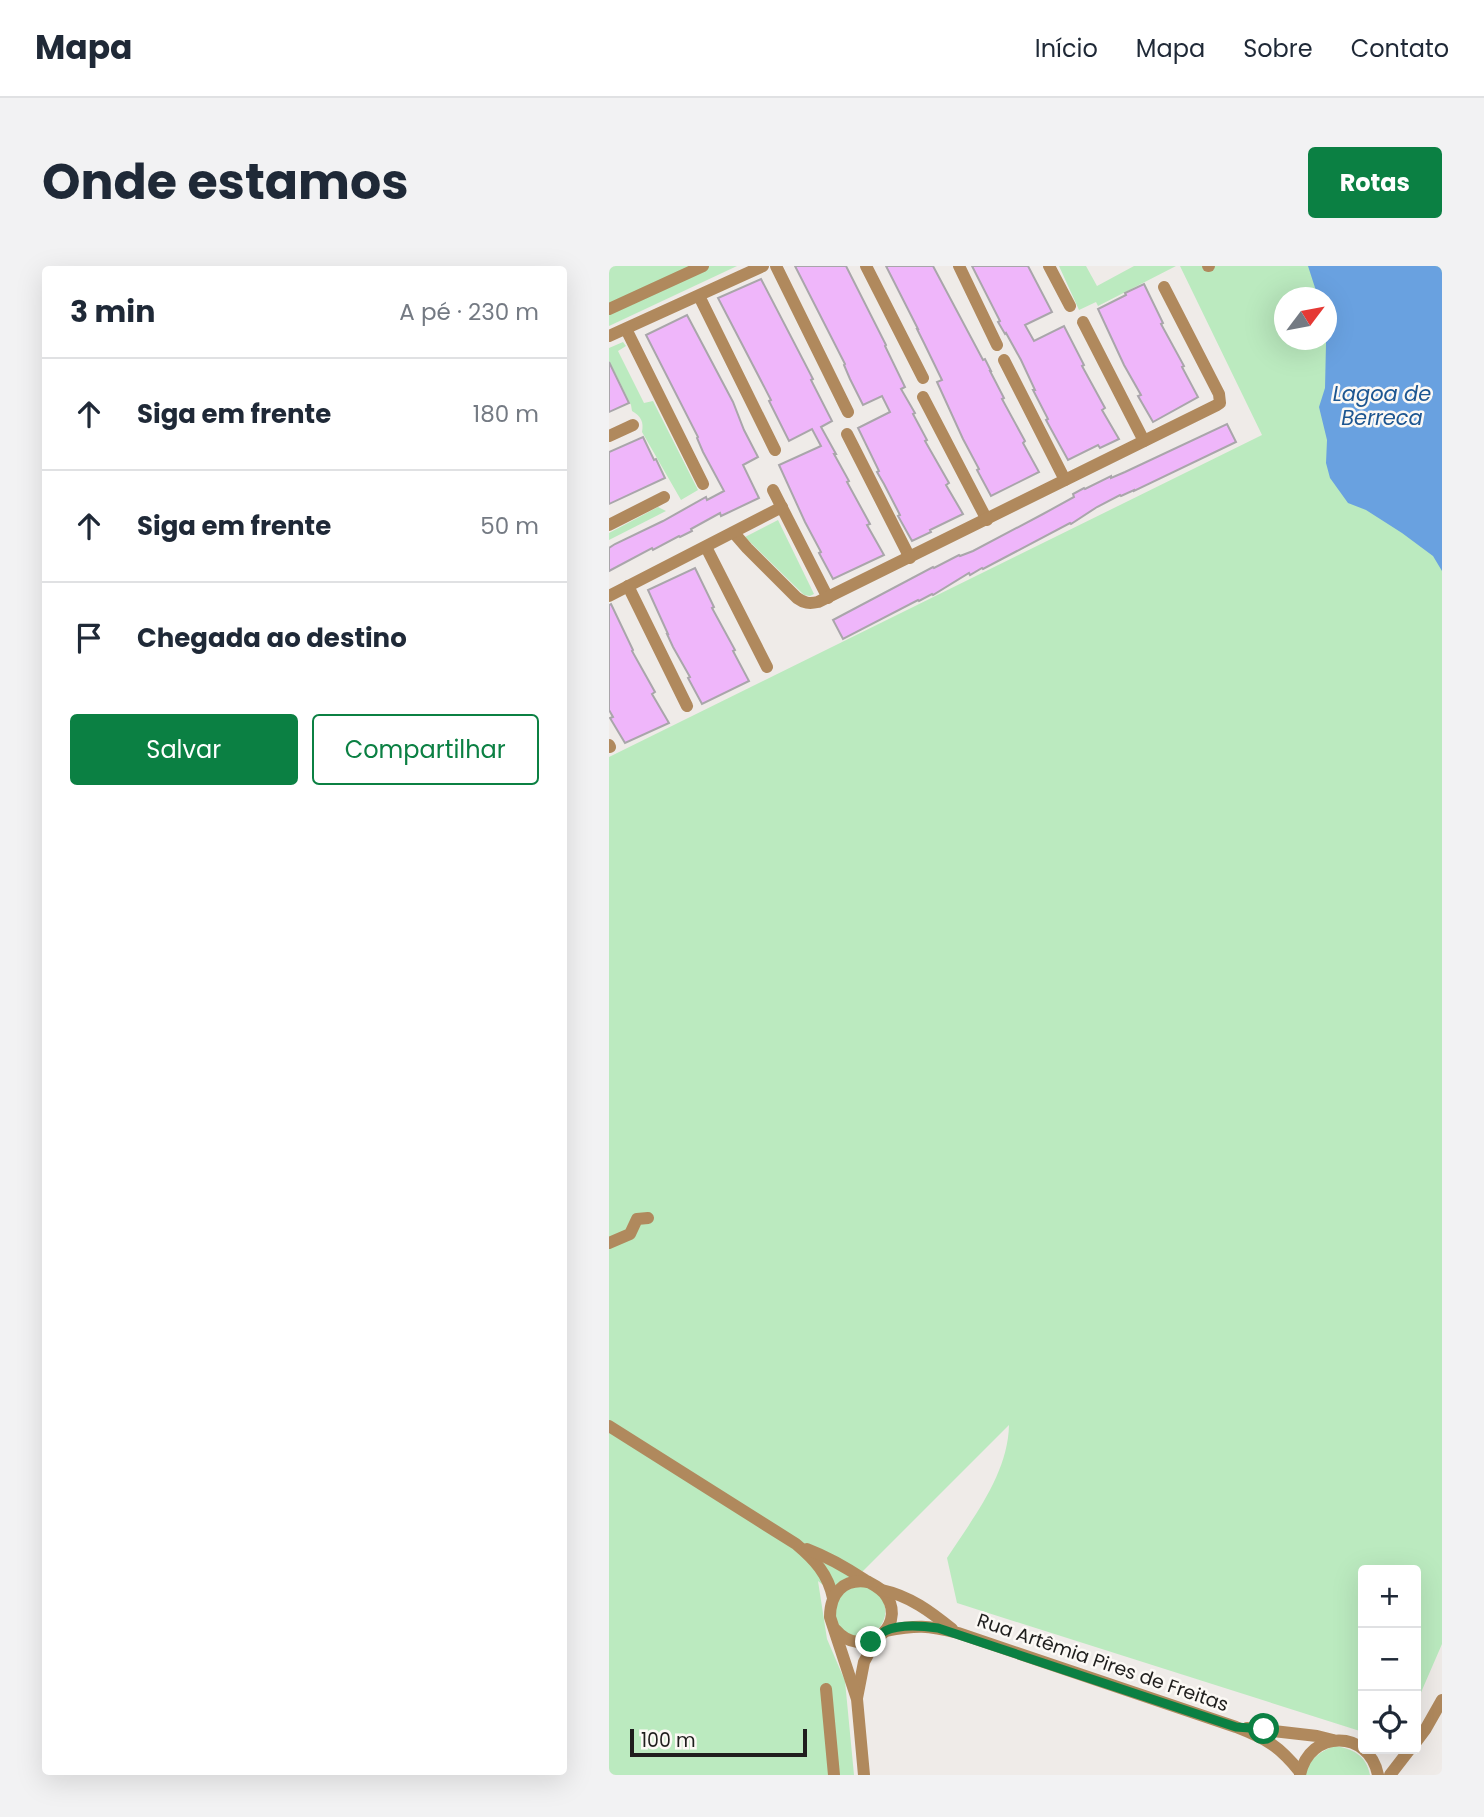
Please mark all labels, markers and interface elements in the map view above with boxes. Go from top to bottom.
text: Mapa [35,24,133,71]
text: Início [1035,32,1098,65]
text: Mapa [1136,32,1205,65]
text: Sobre [1243,32,1313,65]
text: Contato [1351,32,1449,65]
button: Rotas [1308,147,1442,218]
text: Onde estamos [42,148,409,216]
north arrow [1274,287,1337,350]
text: 3 min [70,290,155,333]
text: A pé · 230 m [399,296,539,328]
water label: Lagoa de Berreca [1333,379,1431,432]
icon: ahead [70,395,108,433]
text: Siga em frente [137,396,331,432]
text: 180 m [473,398,539,430]
icon: ahead [70,507,108,545]
text: Siga em frente [137,508,331,544]
text: 50 m [480,510,539,542]
icon: arrive [70,619,108,657]
text: Chegada ao destino [137,620,407,656]
button: Salvar [70,714,298,785]
button: Compartilhar [312,714,539,785]
map controls [1358,1565,1421,1754]
button: + [1358,1565,1421,1628]
street label: Rua Artêmia Pires de Freitas [973,1607,1232,1718]
route end [855,1626,886,1657]
button: − [1358,1628,1421,1691]
button: locate [1358,1691,1421,1754]
route start [1248,1713,1279,1744]
scale bar [630,1726,807,1758]
text: 100 m [641,1727,696,1754]

